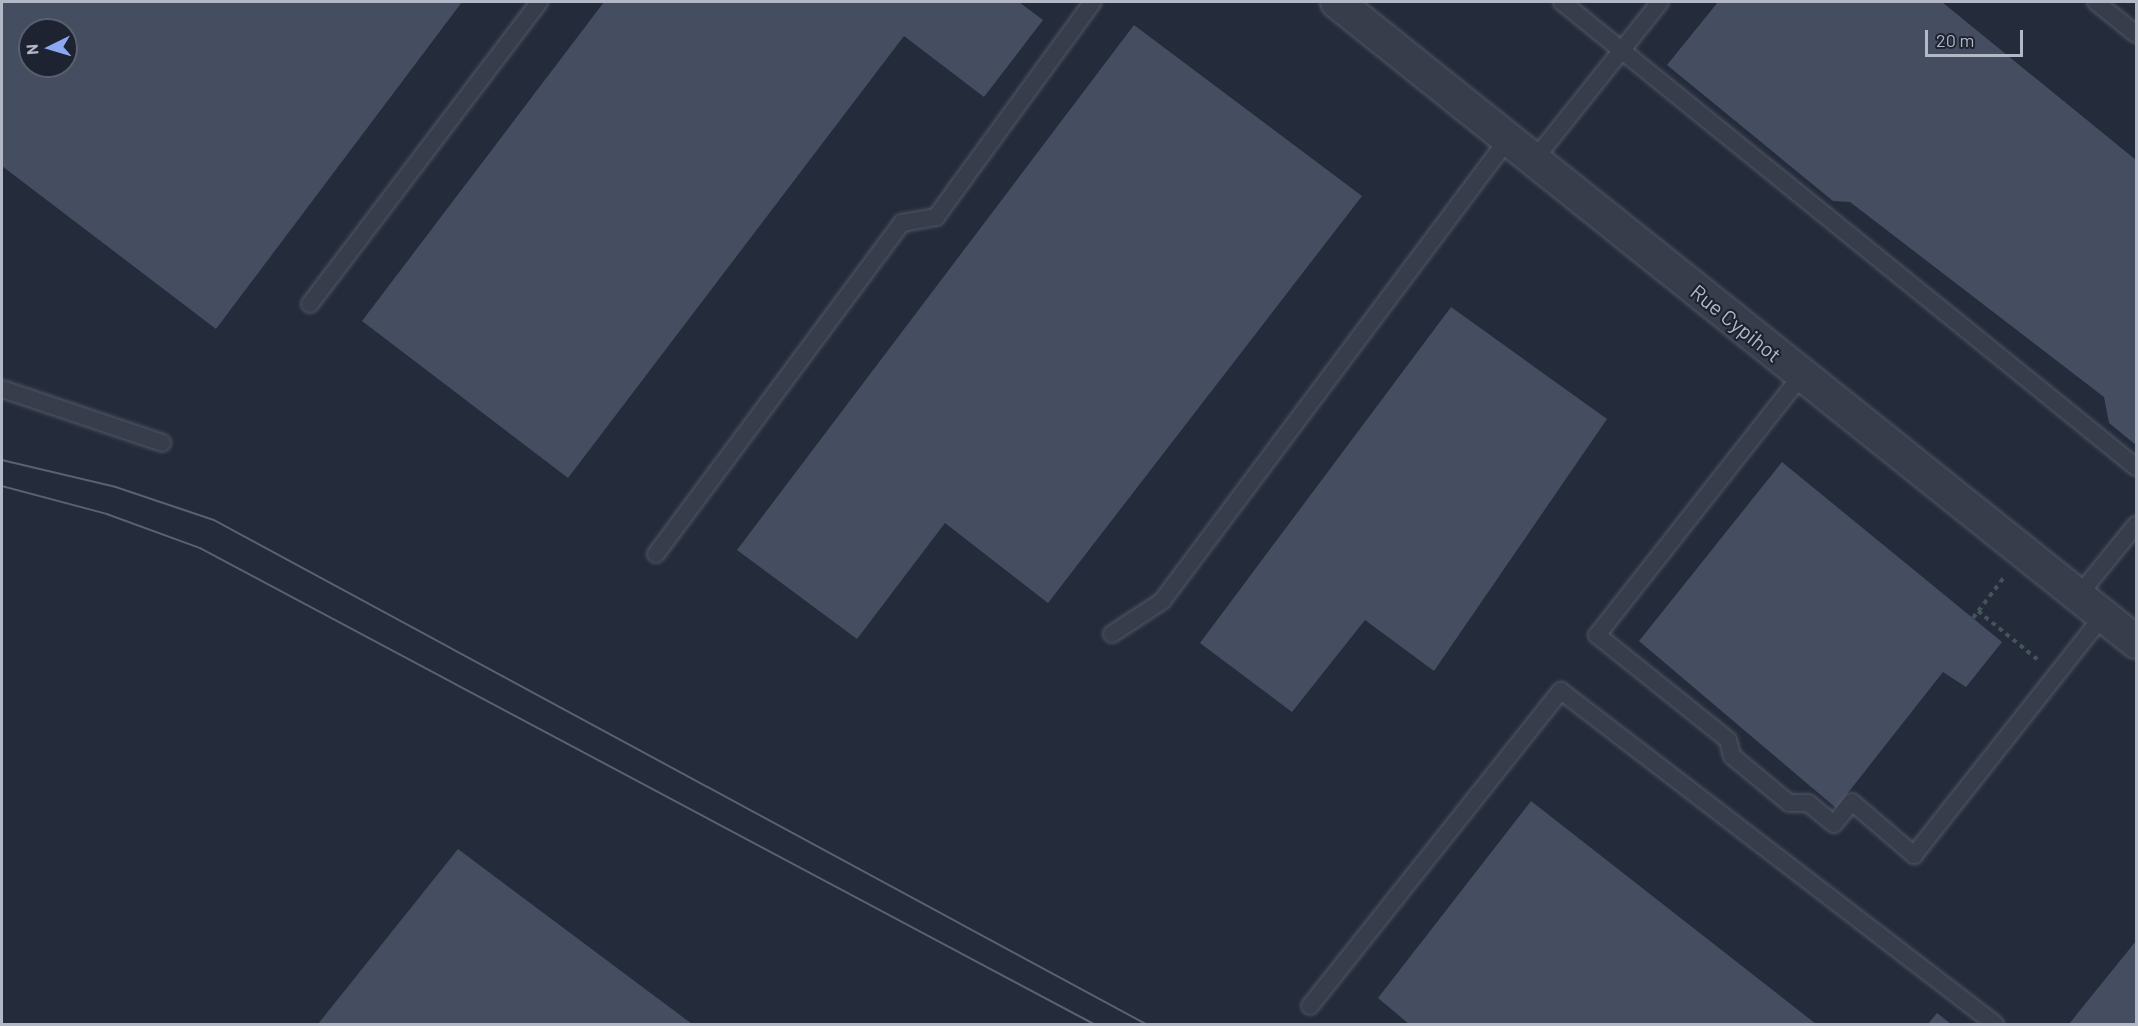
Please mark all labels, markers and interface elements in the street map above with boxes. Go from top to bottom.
north arrow [18,18,78,78]
scale bar [1928,18,2026,56]
text: 20 m [1936,29,1974,51]
text: N [22,43,41,56]
street label: Rue Cypihot [1686,279,1786,367]

